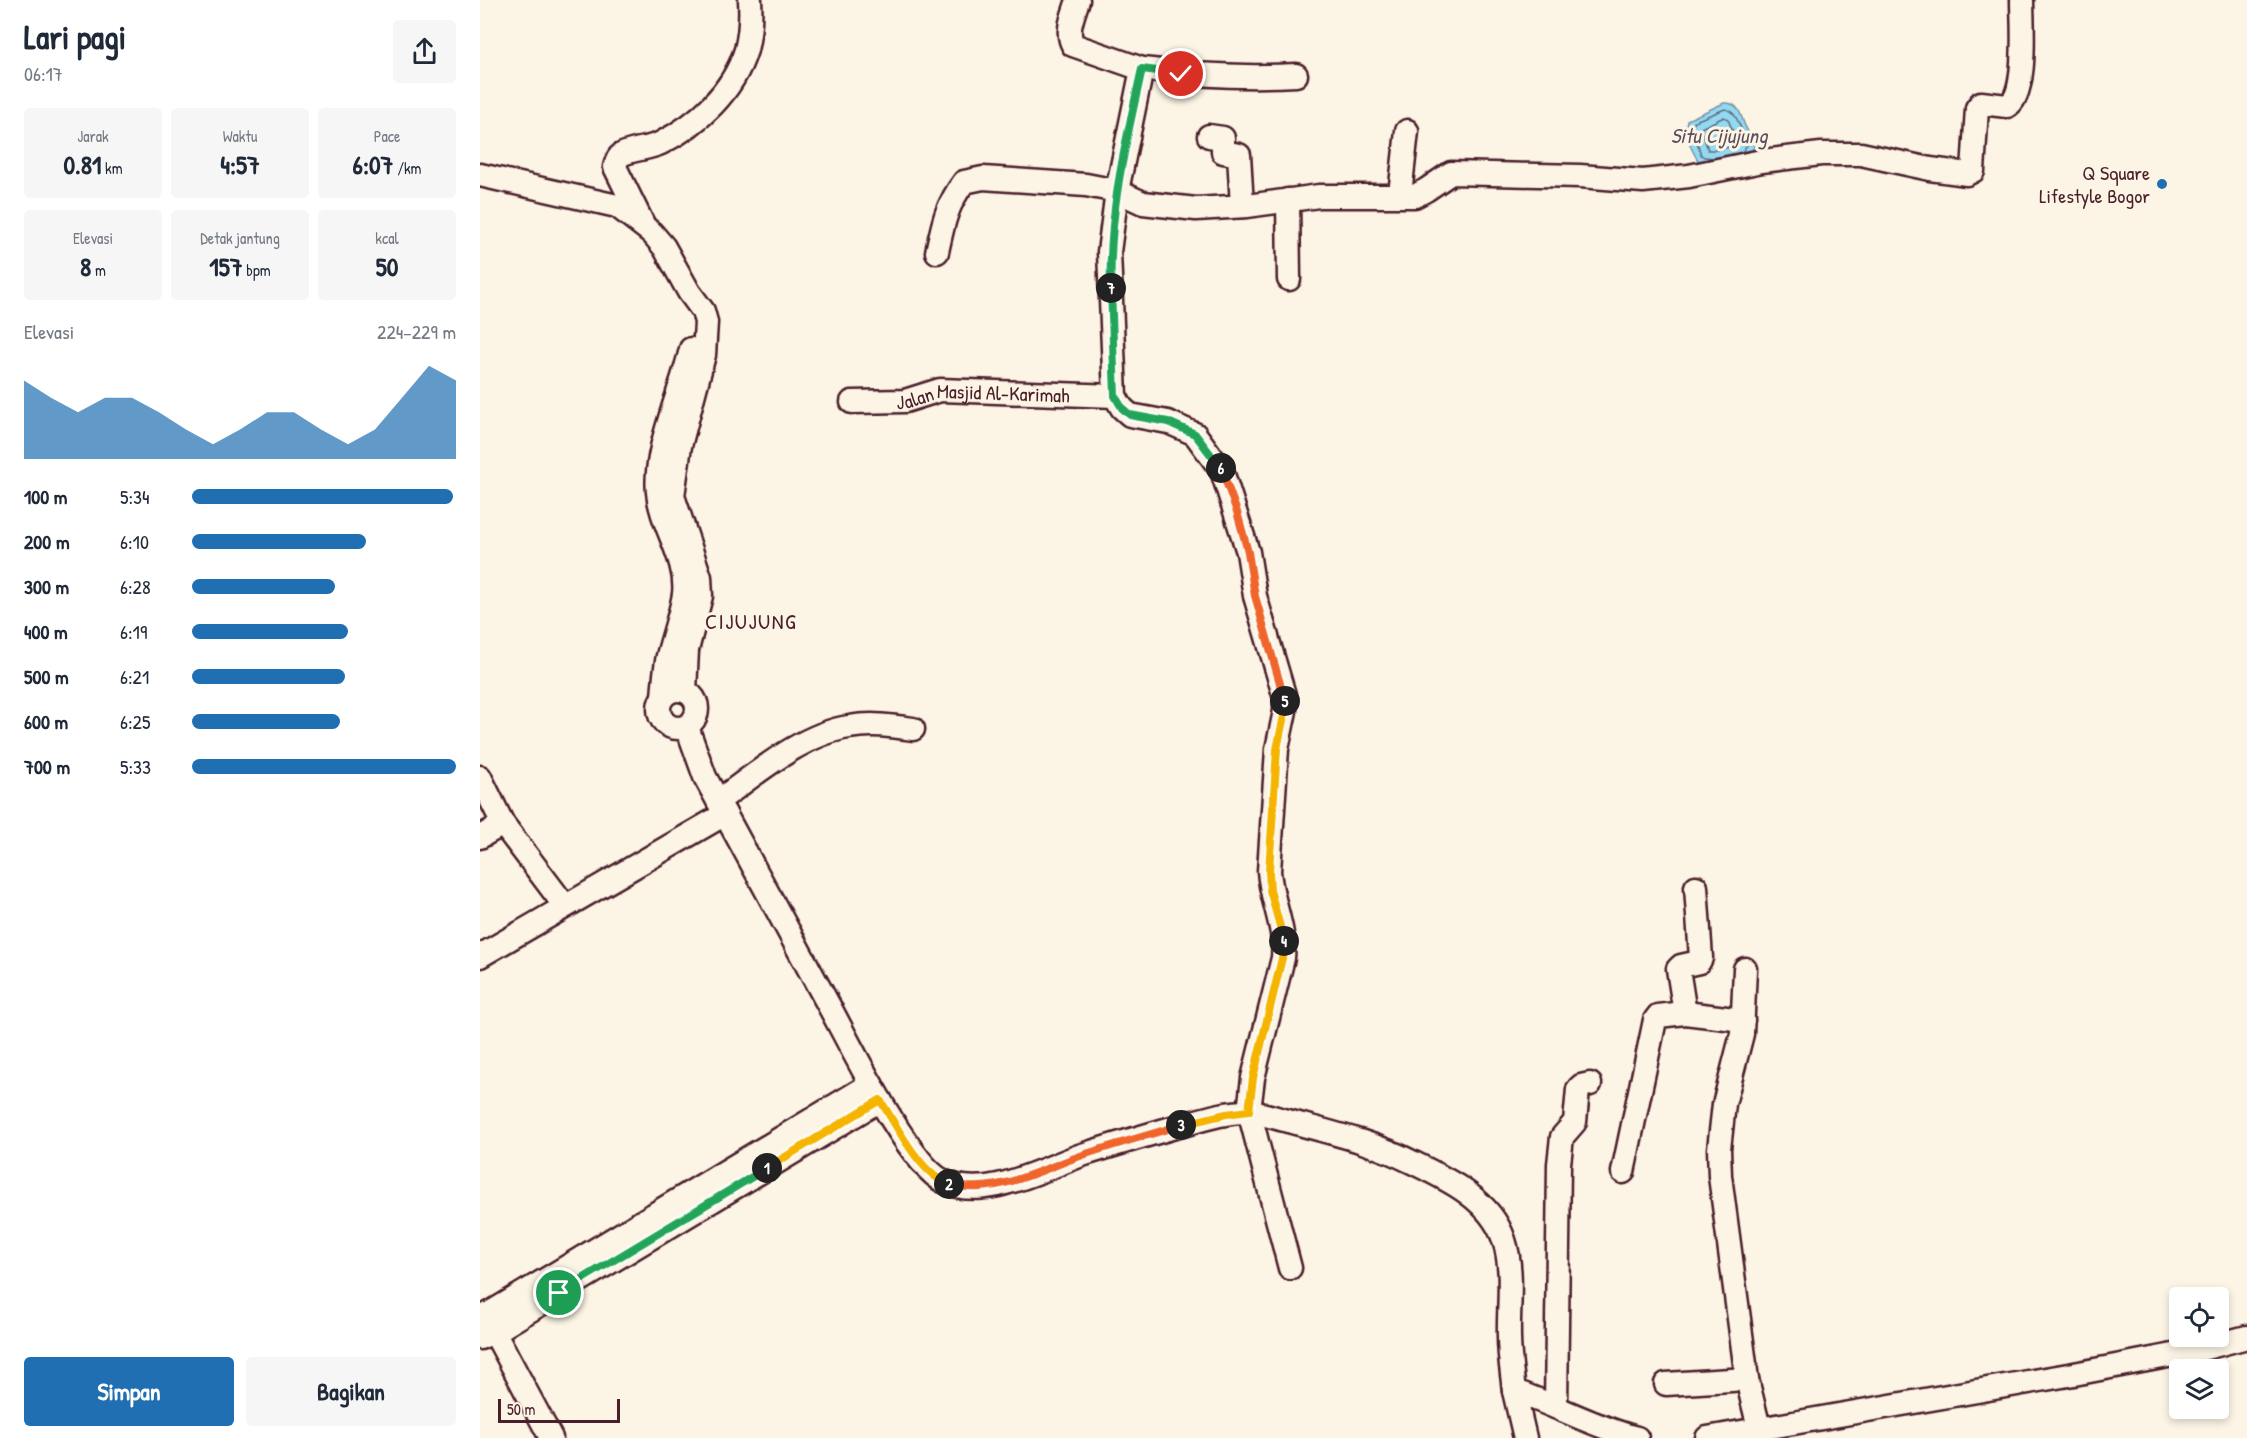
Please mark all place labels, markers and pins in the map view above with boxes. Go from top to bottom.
pin [1155,48,1206,99]
place label: Q Square Lifestyle Bogor [2039,159,2150,209]
marker: Q Square Lifestyle Bogor [2155,177,2169,191]
pin: 7 [1096,273,1126,303]
pin: 6 [1206,453,1236,483]
pin: 5 [1270,686,1300,716]
pin: 4 [1269,926,1299,956]
pin: 3 [1166,1110,1196,1140]
pin: 1 [752,1153,782,1183]
pin: 2 [934,1169,964,1199]
pin [533,1267,584,1318]

